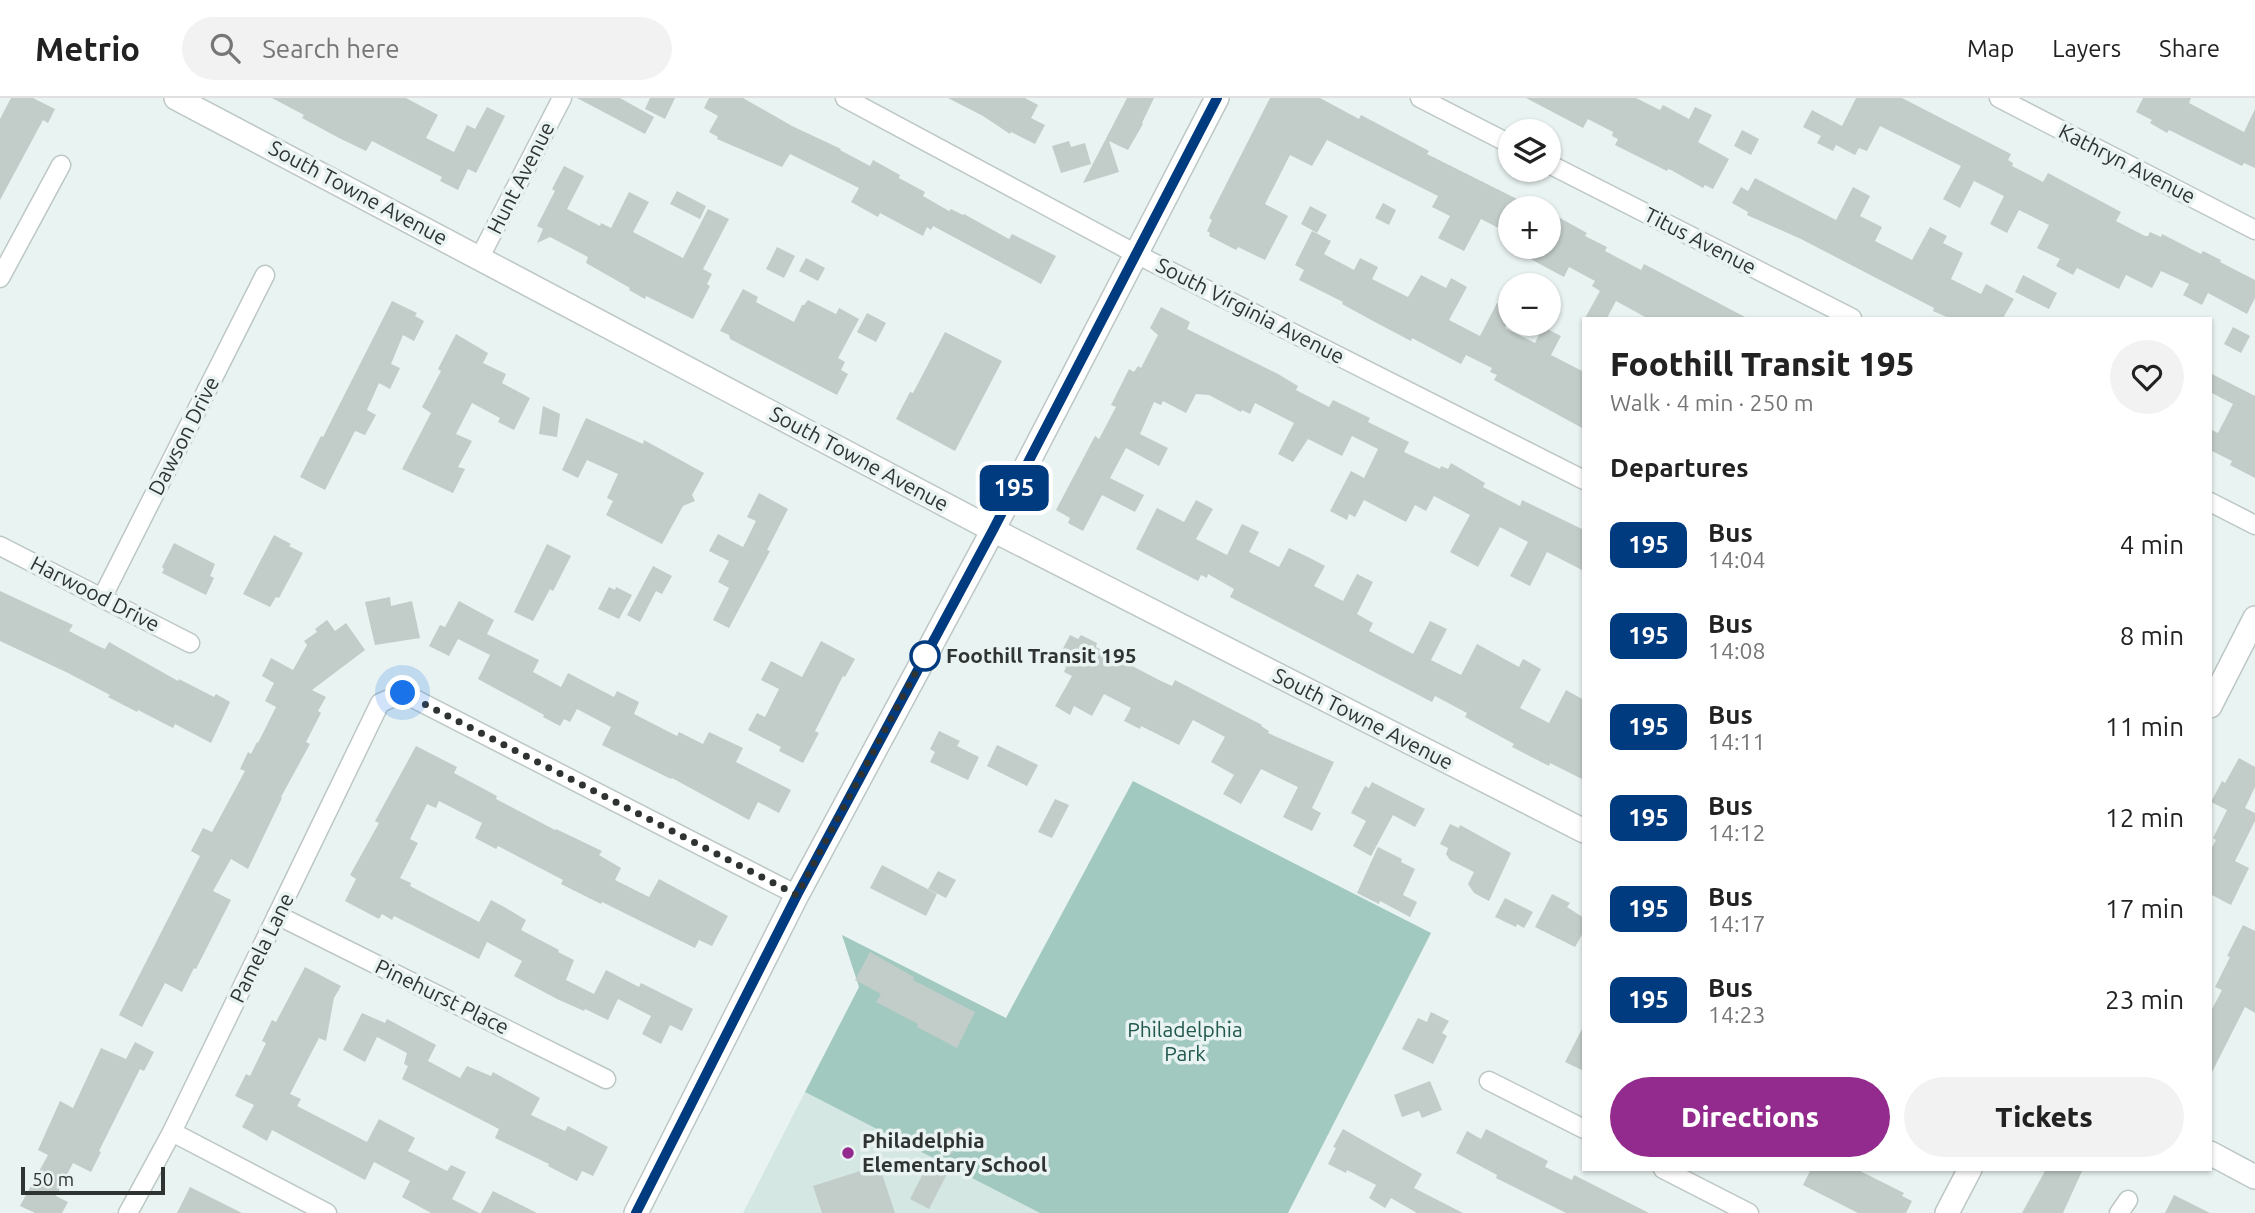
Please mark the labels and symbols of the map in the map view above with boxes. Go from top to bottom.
street label: Hunt Avenue [482,118,559,238]
street label: Kathryn Avenue [2055,118,2200,208]
street label: South Towne Avenue [265,135,452,249]
street label: Titus Avenue [1641,202,1760,279]
street label: South Virginia Avenue [1152,252,1349,368]
street label: Dawson Drive [143,372,223,499]
street label: South Towne Avenue [766,401,953,515]
line badge: 195 [974,465,1054,511]
street label: Harwood Drive [27,550,164,636]
marker: Foothill Transit 195 [910,641,940,671]
place label: Foothill Transit 195 [946,643,1137,667]
street label: South Towne Avenue [1269,662,1457,774]
your location [385,675,420,710]
street label: Pamela Lane [224,889,298,1006]
street label: Pinehurst Place [372,953,513,1039]
park label: Philadelphia Park [1127,1017,1243,1065]
place label: Philadelphia Elementary School [862,1128,1047,1176]
marker: Philadelphia Elementary School [840,1145,856,1161]
scale bar [21,1164,164,1196]

